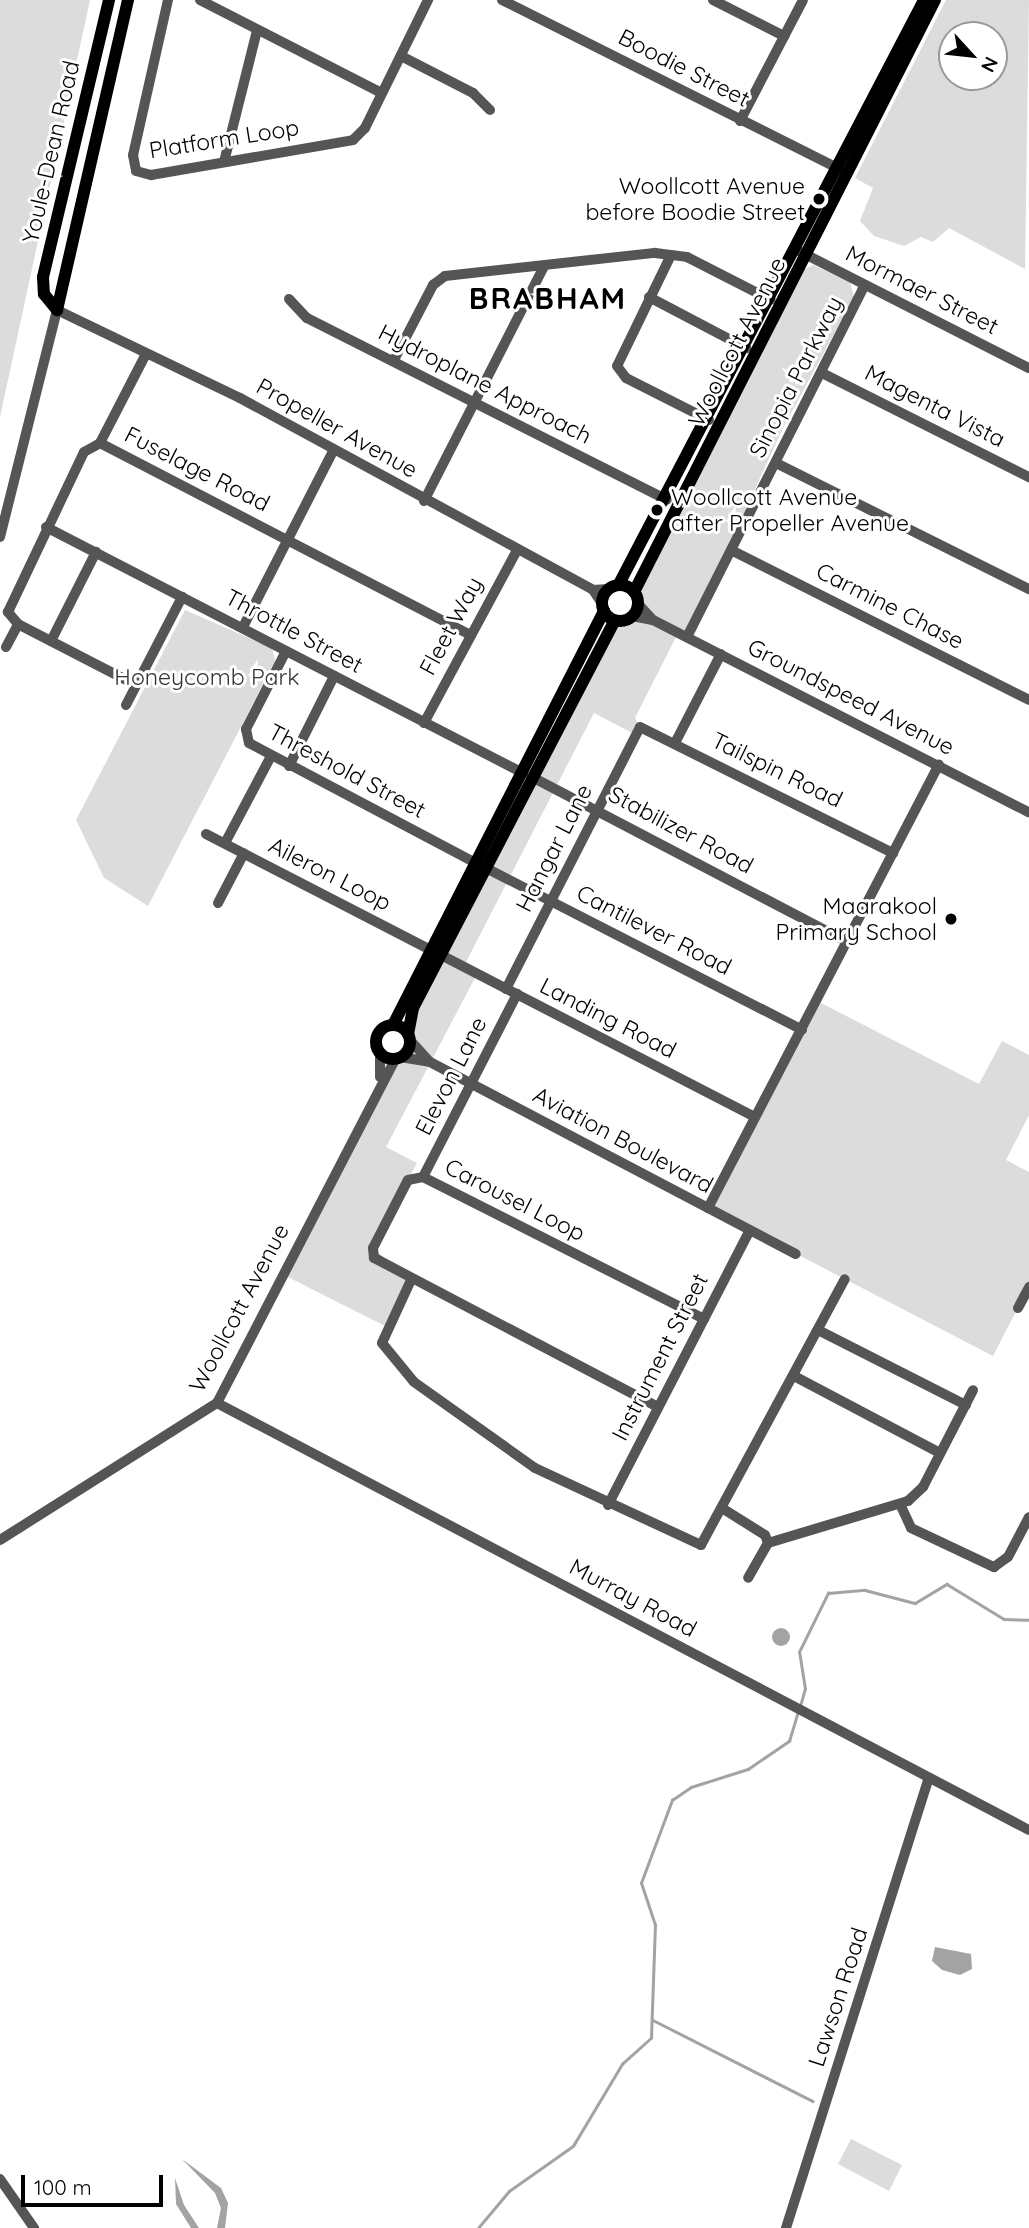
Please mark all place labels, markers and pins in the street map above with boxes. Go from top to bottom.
place label: Woollcott Avenue before Boodie Street [585,172,805,226]
marker: Woollcott Avenue before Boodie Street [811,191,827,207]
place label: Woollcott Avenue after Propeller Avenue [671,483,909,537]
marker: Woollcott Avenue after Propeller Avenue [649,502,665,518]
place label: Maarakool Primary School [775,892,937,946]
marker: Maarakool Primary School [943,911,959,927]

